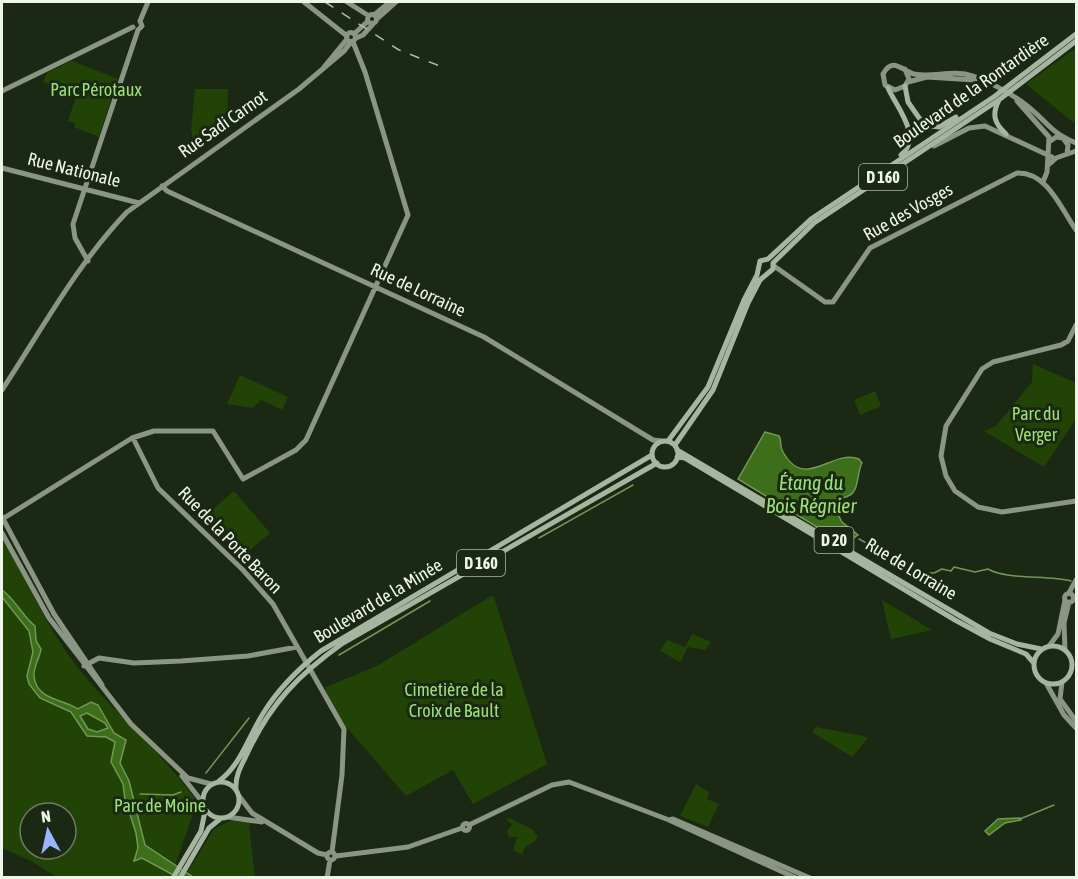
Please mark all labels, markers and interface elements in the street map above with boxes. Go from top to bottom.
street label: Boulevard de la Rontardière [889,29,1052,152]
park label: Parc Pérotaux [50,79,142,100]
street label: Rue Sadi Carnot [174,85,271,162]
street label: Rue Nationale [26,148,123,191]
road number: D 160 [859,164,907,190]
street label: Rue des Vosges [859,178,956,245]
street label: Rue de Lorraine [367,258,469,321]
park label: Parc du Verger [1012,403,1060,445]
water label: Étang du Bois Régnier [766,471,857,517]
street label: Rue de la Porte Baron [174,482,287,597]
road number: D 20 [814,527,854,553]
street label: Rue de Lorraine [862,533,961,604]
road number: D 160 [457,550,505,576]
street label: Boulevard de la Minée [310,554,446,647]
park label: Cimetière de la Croix de Bault [404,679,504,721]
park label: Parc de Moine [114,795,206,816]
north arrow [18,801,78,861]
text: N [40,807,52,826]

